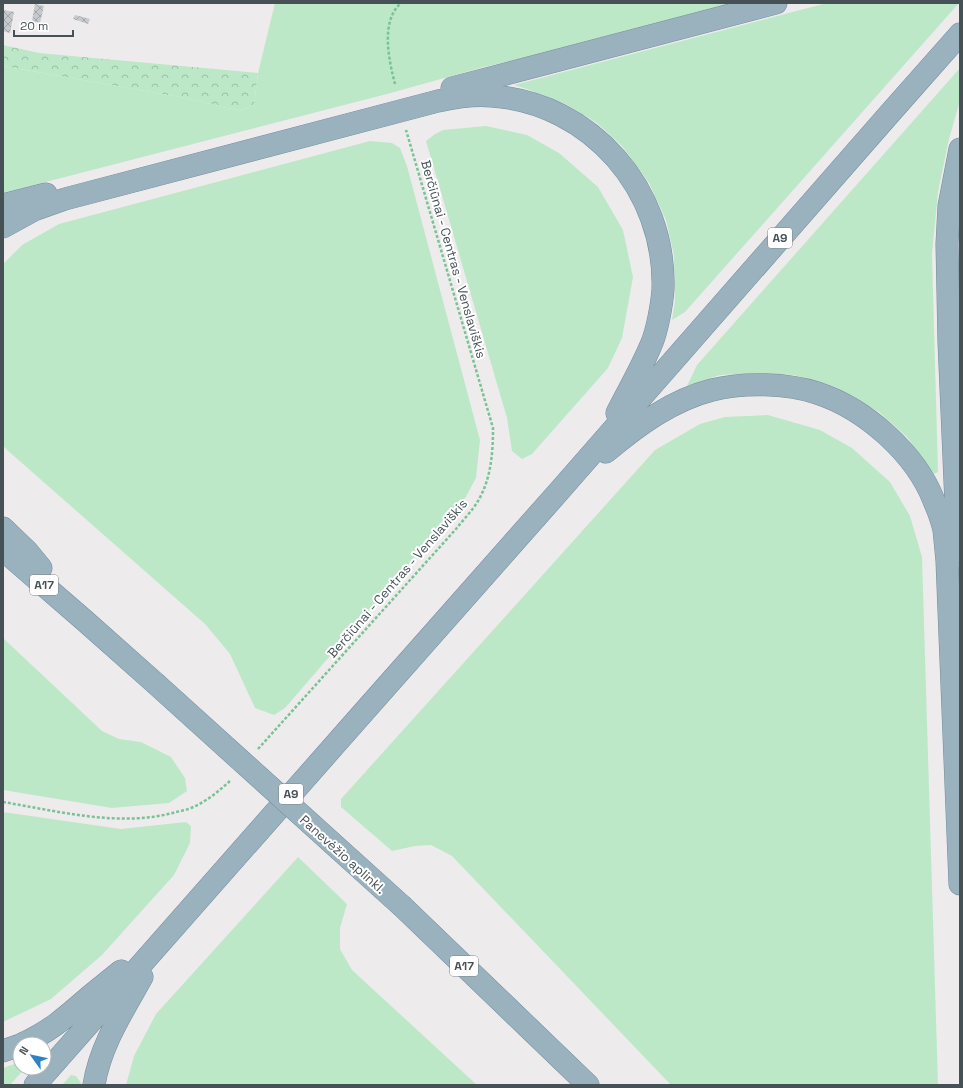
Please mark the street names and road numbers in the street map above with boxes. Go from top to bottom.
street label: Berčiūnai - Centras - Venslaviškis [417,158,490,360]
road number: A9 [768,228,792,248]
street label: Berčiūnai - Centras - Venslaviškis [324,495,471,661]
road number: A17 [30,575,58,595]
road number: A9 [279,784,303,804]
street label: Panevėžio aplinkl. [296,811,389,897]
road number: A17 [450,956,478,976]

